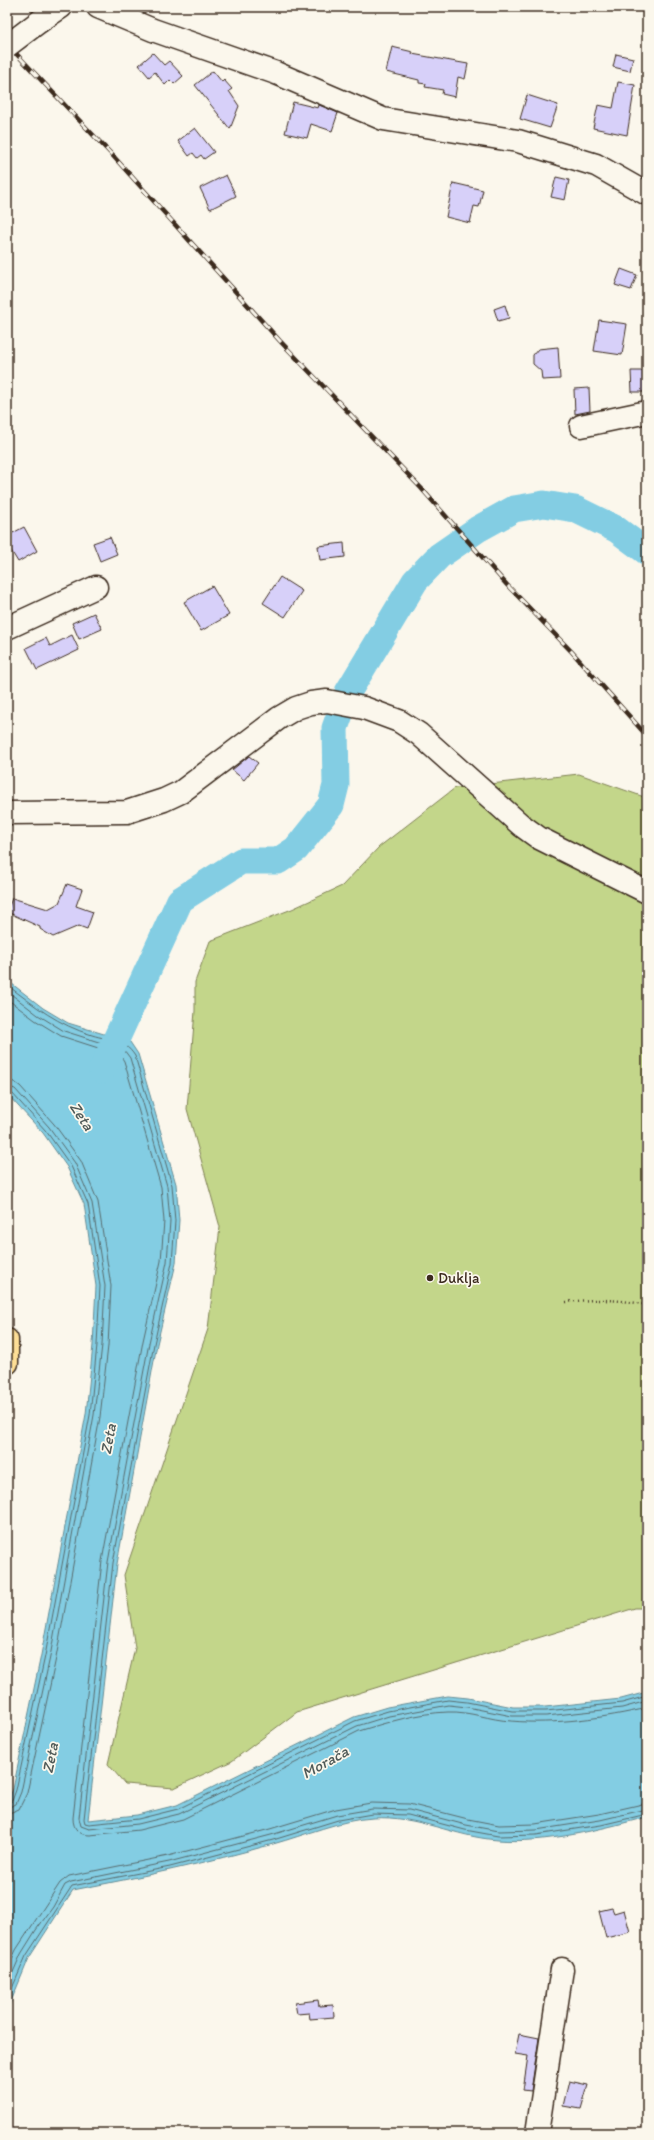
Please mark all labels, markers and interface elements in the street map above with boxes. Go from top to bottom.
water label: Zeta [66,1098,99,1135]
place label: Duklja [438,1269,480,1287]
marker: Duklja [425,1273,435,1283]
water label: Zeta [96,1421,120,1456]
water label: Zeta [38,1740,62,1775]
water label: Morača [298,1741,352,1783]

